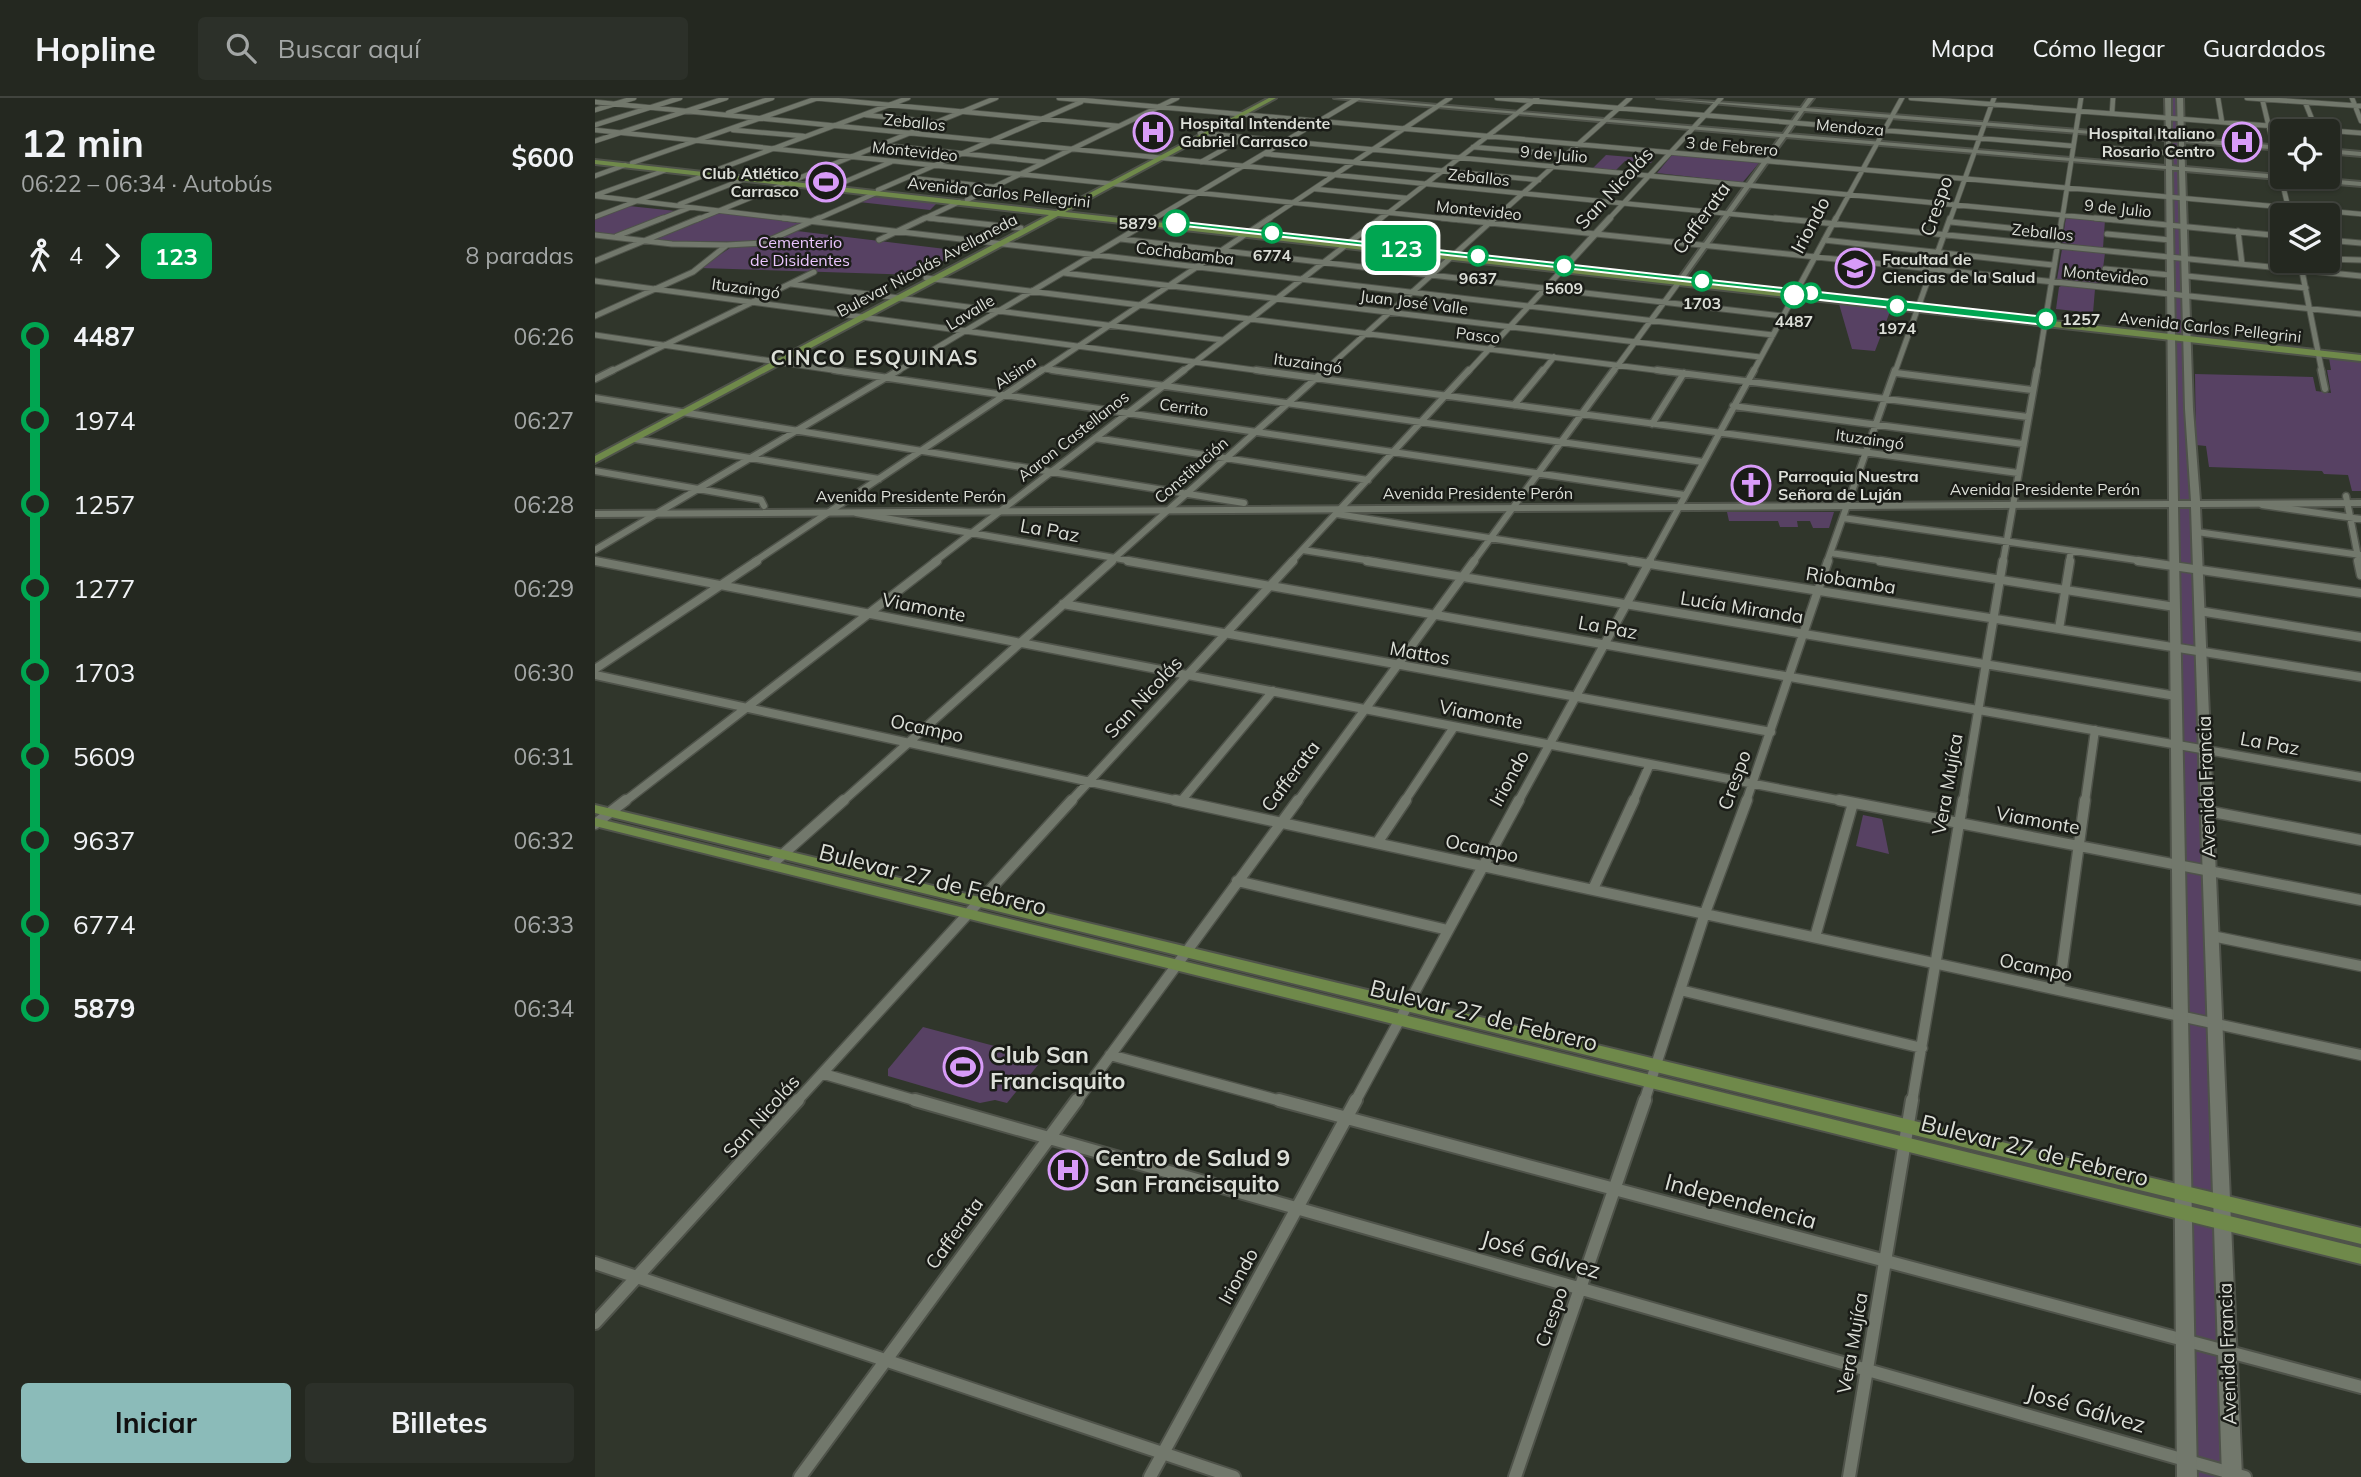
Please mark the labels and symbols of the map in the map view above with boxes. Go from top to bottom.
street label: Zeballos [883,109,947,135]
hospital icon: Hospital Intendente Gabriel Carrasco [1132,111,1174,153]
place label: Hospital Intendente Gabriel Carrasco [1180,113,1330,151]
street label: Mendoza [1815,114,1885,140]
hospital icon: Hospital Italiano Rosario Centro [2221,121,2263,163]
place label: Hospital Italiano Rosario Centro [2089,123,2215,161]
street label: 3 de Febrero [1685,132,1779,160]
street label: Montevideo [871,137,959,165]
street label: 9 de Julio [1519,141,1589,167]
street label: San Nicolás [1570,142,1658,234]
sports icon: Club Atlético Carrasco [805,161,847,203]
place label: Club Atlético Carrasco [702,163,799,201]
street label: Zeballos [1447,164,1511,190]
street label: Avenida Carlos Pellegrini [907,172,1091,212]
street label: Crespo [1915,173,1957,239]
street label: Cafferata [1667,177,1735,259]
street label: Iriondo [1785,193,1835,257]
street label: 9 de Julio [2083,195,2153,221]
street label: Montevideo [1435,196,1523,224]
street label: Bulevar Nicolás Avellaneda [833,209,1021,321]
marker: 5879 [1163,210,1189,236]
place label: 5879 [1119,213,1157,233]
street label: Zeballos [2011,219,2075,245]
marker: 6774 [1262,223,1282,243]
line badge: 123 [1361,225,1441,271]
park label: Cementerio de Disidentes [750,232,850,270]
street label: Cochabamba [1135,237,1235,269]
place label: 6774 [1253,245,1292,265]
marker: 9637 [1468,246,1488,266]
school or university icon: Facultad de Ciencias de la Salud [1834,247,1876,289]
place label: Facultad de Ciencias de la Salud [1882,249,2036,287]
marker: 5609 [1554,256,1574,276]
street label: Montevideo [2062,261,2150,289]
place label: 9637 [1459,268,1497,288]
marker: 1703 [1692,271,1712,291]
street label: Ituzaingó [711,273,781,303]
place label: 5609 [1545,278,1583,298]
marker: 4487 [1781,282,1807,308]
unlabelled marker [1801,283,1821,303]
street label: Juan José Valle [1359,285,1469,319]
street label: Lavalle [942,290,998,334]
place label: 1703 [1683,293,1721,313]
marker: 1974 [1887,296,1907,316]
street label: Avenida Carlos Pellegrini [2118,307,2302,347]
marker: 1257 [2036,309,2056,329]
place label: 1257 [2062,309,2100,329]
place label: 4487 [1775,311,1813,331]
place label: 1974 [1878,318,1917,338]
street label: Pasco [1455,322,1501,348]
district label: CINCO ESQUINAS [770,344,980,370]
street label: Ituzaingó [1273,348,1343,378]
street label: Alsina [990,351,1040,393]
street label: Aaron Castellanos [1013,386,1133,486]
street label: Cerrito [1158,394,1210,420]
street label: Ituzaingó [1835,424,1905,454]
street label: Constitución [1150,433,1232,507]
church icon: Parroquia Nuestra Señora de Luján [1730,464,1772,506]
place label: Parroquia Nuestra Señora de Luján [1778,466,1919,504]
street label: Avenida Presidente Perón [1950,479,2140,499]
street label: Avenida Presidente Perón [1383,483,1573,503]
street label: Avenida Presidente Perón [816,486,1006,506]
street label: La Paz [1018,513,1082,547]
street label: Riobamba [1804,561,1898,599]
street label: Lucía Miranda [1679,585,1805,629]
street label: Viamonte [880,587,968,627]
street label: La Paz [1576,610,1640,644]
street label: Mattos [1388,636,1452,670]
street label: San Nicolás [1099,651,1187,743]
street label: Viamonte [1437,694,1525,734]
street label: Ocampo [888,709,966,747]
street label: Avenida Francia [2192,715,2220,859]
street label: La Paz [2238,726,2302,760]
street label: Vera Mujíca [1926,731,1968,837]
street label: Cafferata [1255,736,1325,816]
street label: Iriondo [1484,746,1534,810]
street label: Crespo [1712,747,1756,813]
street label: Viamonte [1994,801,2082,839]
street label: Ocampo [1443,829,1521,867]
street label: Bulevar 27 de Febrero [816,837,1050,921]
street label: Ocampo [1997,948,2075,986]
street label: Bulevar 27 de Febrero [1367,973,1601,1057]
place label: Club San Francisquito [990,1040,1125,1095]
sports icon: Club San Francisquito [942,1046,984,1088]
street label: San Nicolás [717,1070,805,1162]
street label: Bulevar 27 de Febrero [1918,1108,2152,1192]
place label: Centro de Salud 9 San Francisquito [1095,1143,1290,1198]
hospital icon: Centro de Salud 9 San Francisquito [1047,1149,1089,1191]
street label: Independencia [1662,1167,1820,1235]
street label: Cafferata [920,1192,988,1274]
street label: José Gálvez [1478,1223,1604,1285]
street label: Iriondo [1213,1244,1263,1308]
street label: Avenida Francia [2213,1282,2241,1426]
street label: Crespo [1530,1284,1572,1350]
street label: Vera Mujíca [1831,1290,1873,1396]
street label: José Gálvez [2023,1377,2149,1439]

